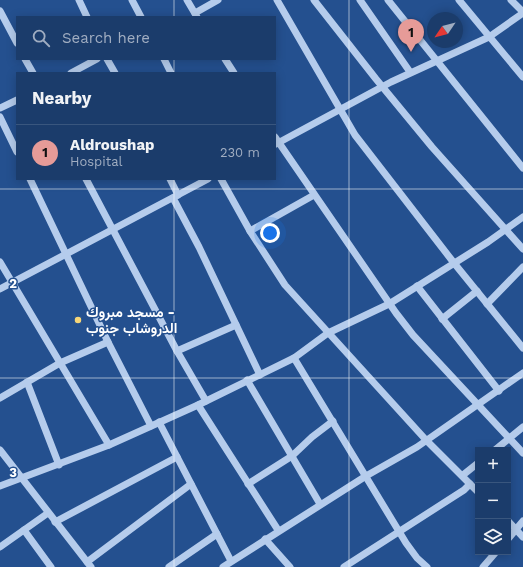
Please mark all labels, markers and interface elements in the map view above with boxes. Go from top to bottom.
north arrow [427,12,463,48]
search box [16,16,276,60]
pin: 1 [398,19,424,52]
icon: search [30,27,52,49]
text: Search here [62,29,150,47]
text: Nearby [32,88,91,108]
text: Aldroushap [70,136,154,154]
text: 1 [42,145,48,160]
text: 230 m [220,145,260,160]
text: Hospital [70,154,122,169]
your location [260,223,280,243]
text: 2 [9,276,17,291]
place label: مسجد مبروك - الدروشاب جنوب [86,304,177,337]
marker: مسجد مبروك - الدروشاب جنوب [73,315,83,325]
map controls [475,447,511,555]
button: + [475,447,511,483]
text: 3 [9,465,17,480]
button: − [475,483,511,519]
button: layers [475,519,511,555]

